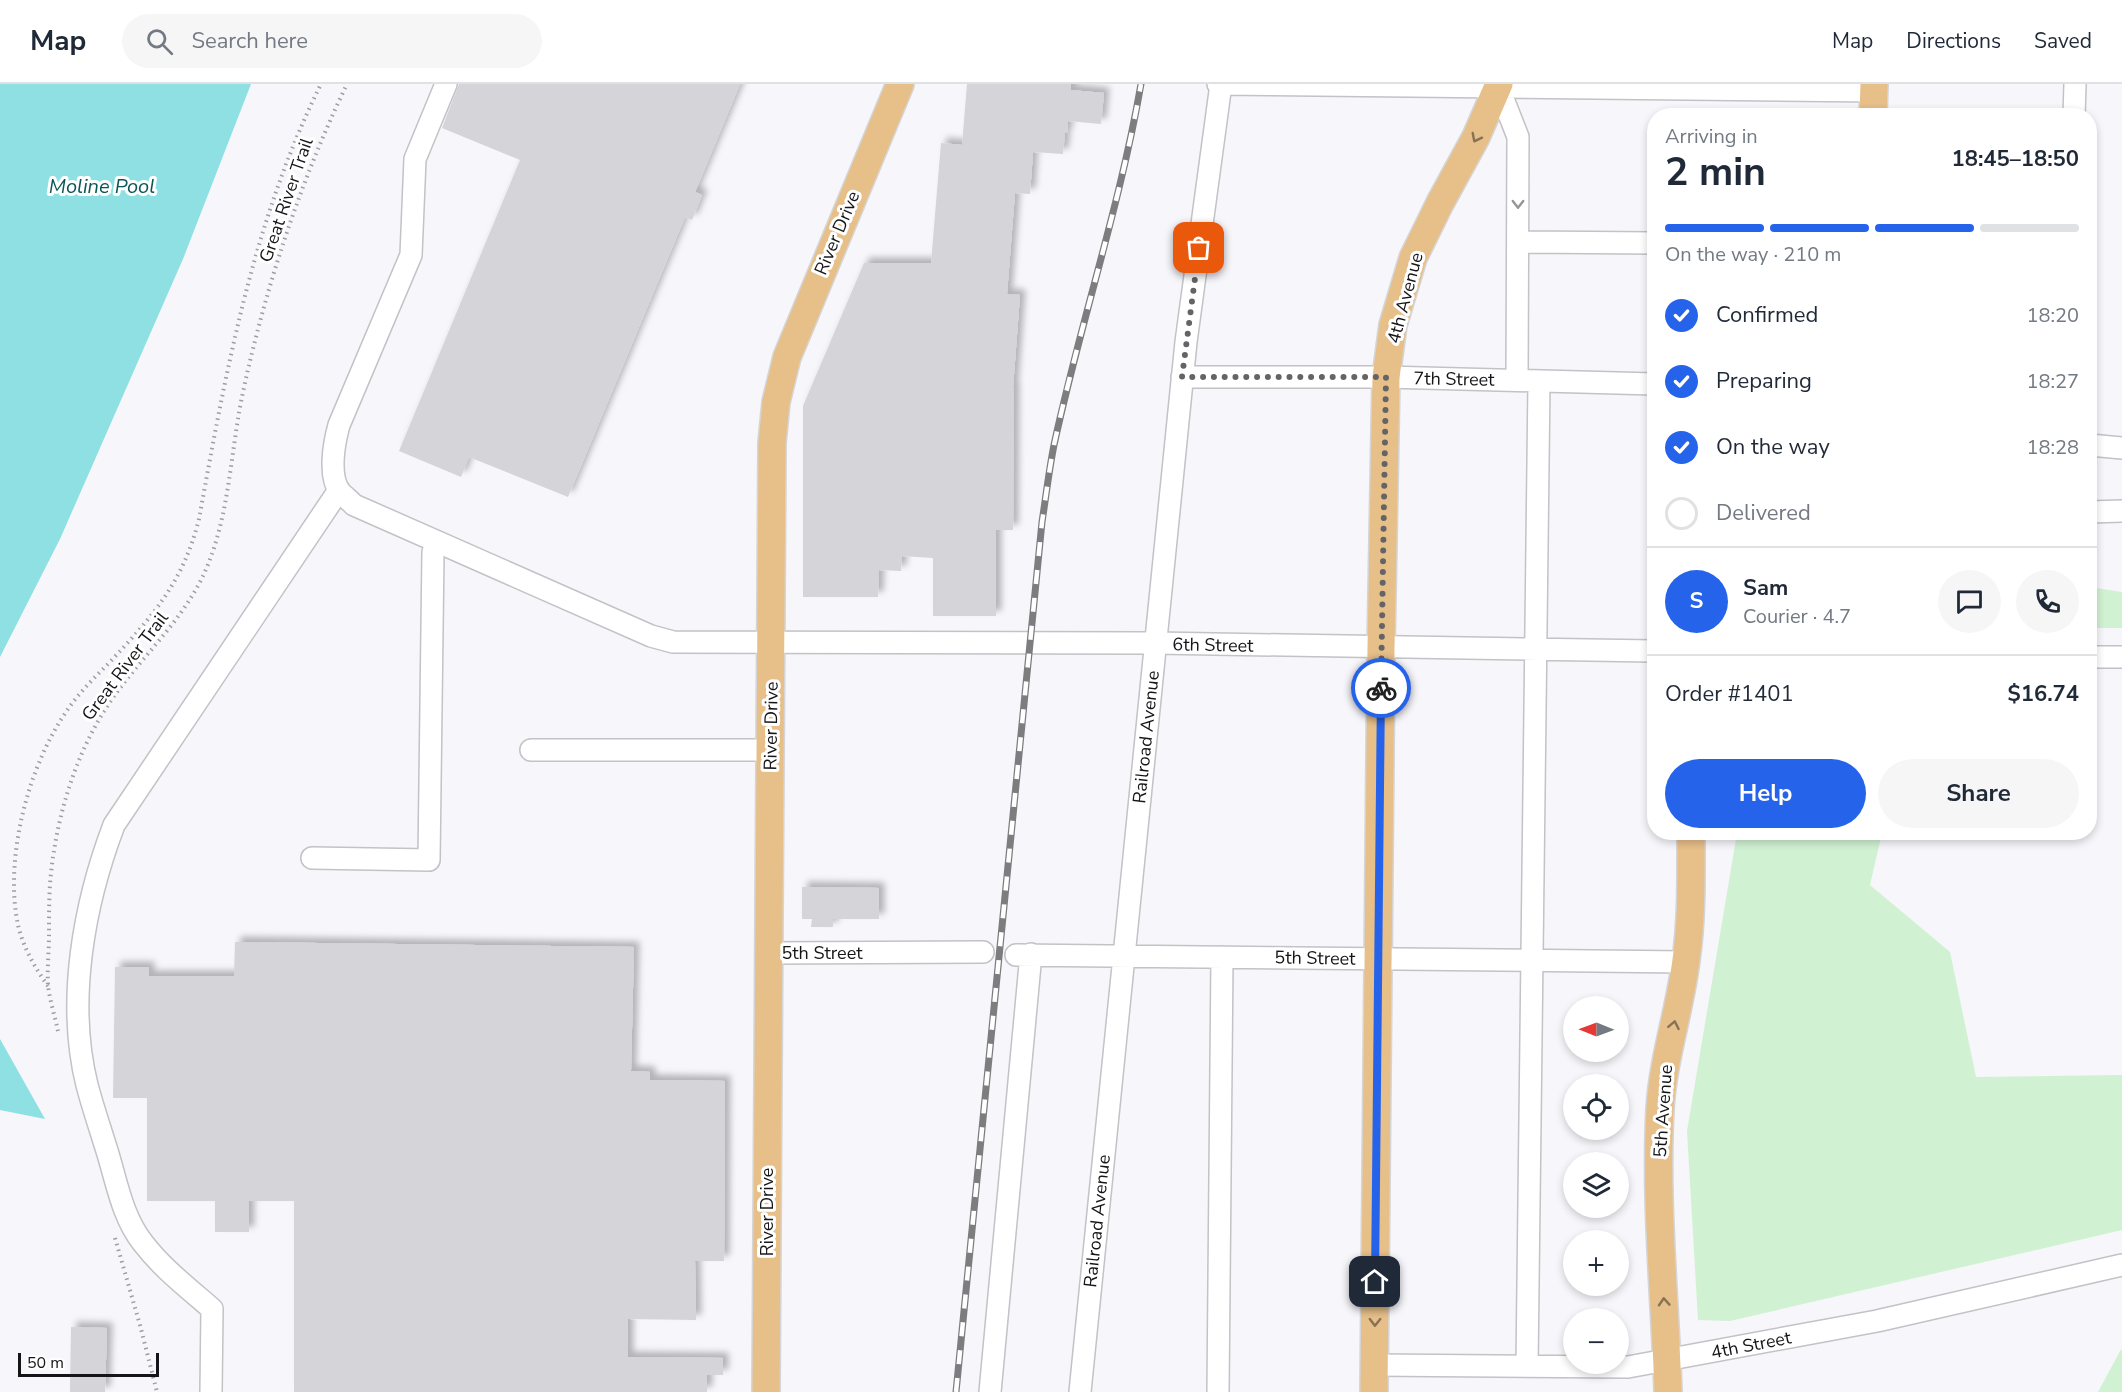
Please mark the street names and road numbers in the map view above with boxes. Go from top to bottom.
street label: Great River Trail [253,134,319,266]
street label: River Drive [809,187,865,279]
street label: 4th Avenue [1381,250,1429,346]
street label: 7th Street [1413,366,1495,392]
street label: Great River Trail [76,606,174,725]
street label: 6th Street [1172,632,1254,658]
street label: Railroad Avenue [1127,669,1165,805]
street label: River Drive [758,681,784,771]
street label: 5th Street [781,941,863,965]
street label: 5th Street [1274,945,1356,971]
street label: 5th Avenue [1648,1064,1678,1158]
street label: Railroad Avenue [1078,1153,1116,1289]
street label: River Drive [755,1168,779,1256]
street label: 4th Street [1709,1325,1794,1365]

